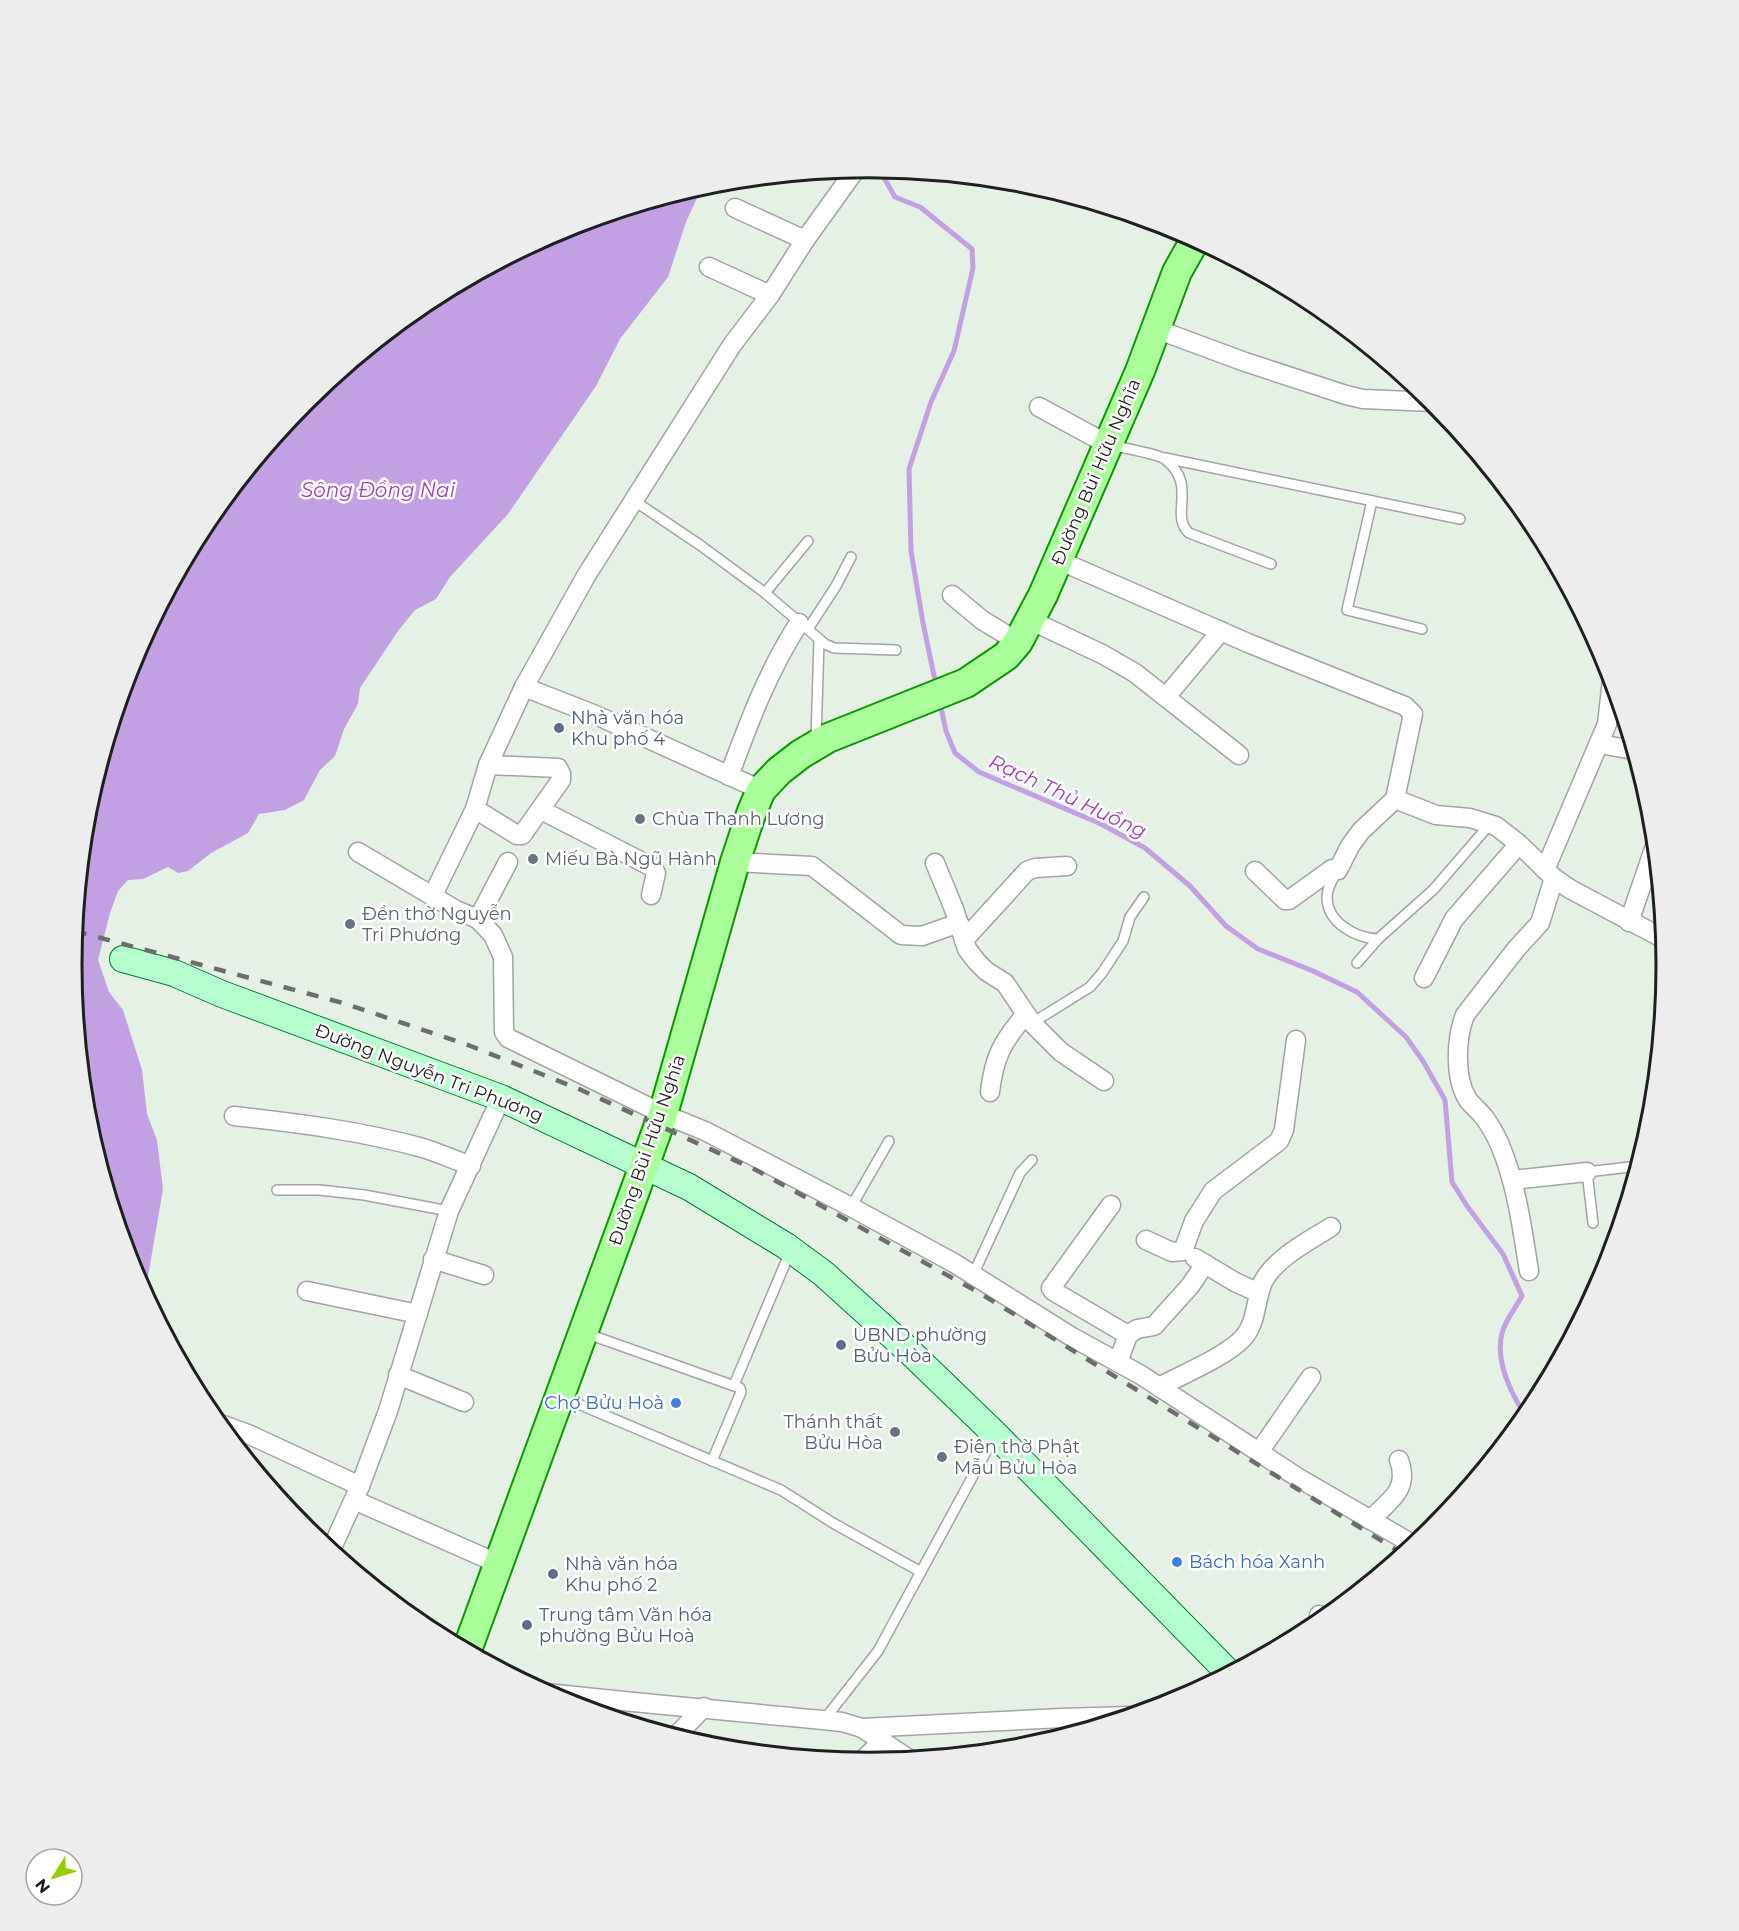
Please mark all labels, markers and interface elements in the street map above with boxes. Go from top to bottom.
street label: Đường Bùi Hữu Nghĩa [1047,375,1145,569]
water label: Sông Đồng Nai [301,478,456,502]
place label: Nhà văn hóa Khu phố 4 [571,707,684,750]
marker: Nhà văn hóa Khu phố 4 [552,721,566,735]
water label: Rạch Thủ Huồng [985,749,1151,843]
place label: Chùa Thanh Lương [652,808,825,830]
marker: Chùa Thanh Lương [633,812,647,826]
place label: Miếu Bà Ngũ Hành [545,848,717,870]
marker: Miếu Bà Ngũ Hành [526,852,540,866]
place label: Đền thờ Nguyễn Tri Phương [362,903,512,946]
marker: Đền thờ Nguyễn Tri Phương [343,917,357,931]
street label: Đường Nguyễn Tri Phương [312,1019,546,1127]
street label: Đường Bùi Hữu Nghĩa [604,1052,690,1248]
place label: UBND phường Bửu Hòa [853,1324,987,1367]
marker: UBND phường Bửu Hòa [834,1338,848,1352]
place label: Chợ Bửu Hoà [544,1392,664,1414]
marker: Chợ Bửu Hoà [669,1396,683,1410]
place label: Thánh thất Bửu Hòa [783,1411,883,1454]
marker: Thánh thất Bửu Hòa [888,1425,902,1439]
place label: Điện thờ Phật Mẫu Bửu Hòa [954,1436,1080,1479]
marker: Điện thờ Phật Mẫu Bửu Hòa [935,1450,949,1464]
place label: Bách hóa Xanh [1189,1551,1325,1573]
place label: Nhà văn hóa Khu phố 2 [565,1553,678,1596]
marker: Bách hóa Xanh [1170,1555,1184,1569]
marker: Nhà văn hóa Khu phố 2 [546,1567,560,1581]
place label: Trung tâm Văn hóa phường Bửu Hoà [539,1604,712,1647]
marker: Trung tâm Văn hóa phường Bửu Hoà [520,1618,534,1632]
north arrow [24,1847,84,1907]
text: N [31,1875,54,1897]

